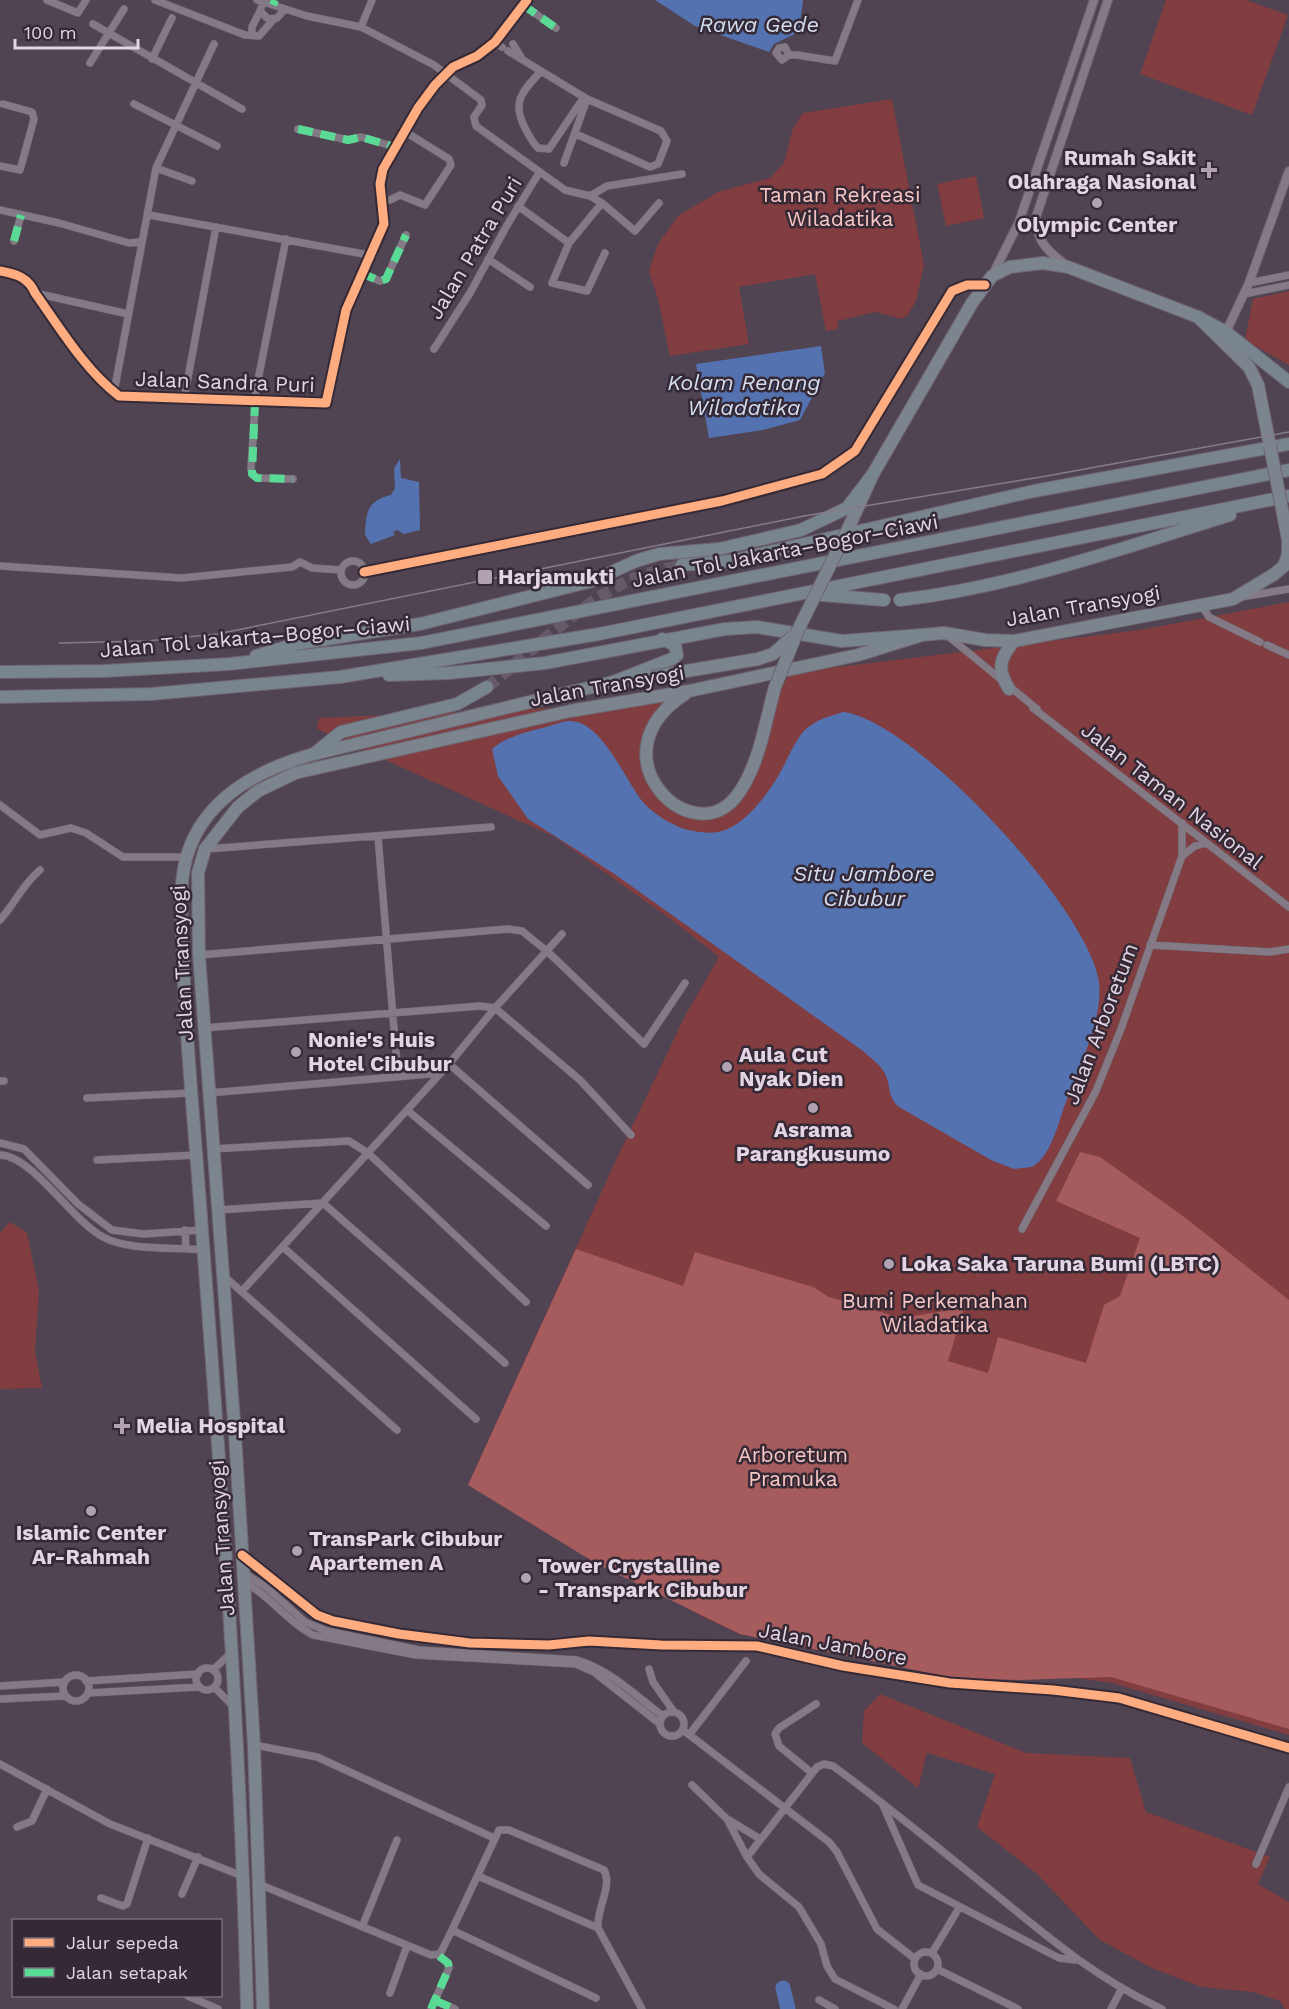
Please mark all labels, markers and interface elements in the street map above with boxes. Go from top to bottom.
scale bar [15,12,138,50]
water label: Rawa Gede [699,12,819,37]
text: 100 m [24,22,77,43]
place label: Rumah Sakit Olahraga Nasional [1008,145,1196,194]
marker: Rumah Sakit Olahraga Nasional [1200,161,1218,179]
street label: Jalan Patra Puri [422,172,527,323]
park label: Taman Rekreasi Wiladatika [759,182,921,231]
marker: Olympic Center [1090,196,1104,210]
place label: Olympic Center [1017,212,1177,237]
street label: Jalan Sandra Puri [135,366,315,397]
water label: Kolam Renang Wiladatika [667,370,821,420]
street label: Jalan Tol Jakarta–Bogor–Ciawi [630,509,940,593]
place label: Harjamukti [498,564,614,589]
marker: Harjamukti [476,568,494,586]
street label: Jalan Transyogi [1004,580,1162,631]
street label: Jalan Tol Jakarta–Bogor–Ciawi [99,610,411,663]
street label: Jalan Transyogi [528,660,686,711]
street label: Jalan Taman Nasional [1077,717,1269,875]
water label: Situ Jambore Cibubur [793,861,935,911]
street label: Jalan Transyogi [165,884,198,1042]
street label: Jalan Arboretum [1058,940,1143,1108]
place label: Nonie's Huis Hotel Cibubur [308,1027,452,1076]
place label: Aula Cut Nyak Dien [739,1042,843,1091]
marker: Nonie's Huis Hotel Cibubur [289,1045,303,1059]
marker: Aula Cut Nyak Dien [720,1060,734,1074]
marker: Asrama Parangkusumo [806,1101,820,1115]
place label: Asrama Parangkusumo [736,1117,890,1166]
place label: Loka Saka Taruna Bumi (LBTC) [901,1251,1220,1276]
marker: Loka Saka Taruna Bumi (LBTC) [882,1257,896,1271]
park label: Bumi Perkemahan Wiladatika [842,1288,1028,1337]
place label: Melia Hospital [136,1413,285,1438]
marker: Melia Hospital [113,1417,131,1435]
park label: Arboretum Pramuka [738,1442,848,1491]
street label: Jalan Transyogi [204,1459,239,1617]
marker: Islamic Center Ar-Rahmah [84,1504,98,1518]
place label: Islamic Center Ar-Rahmah [16,1520,166,1569]
place label: TransPark Cibubur Apartemen A [309,1526,502,1575]
marker: TransPark Cibubur Apartemen A [290,1544,304,1558]
place label: Tower Crystalline - Transpark Cibubur [538,1553,747,1602]
marker: Tower Crystalline - Transpark Cibubur [519,1571,533,1585]
street label: Jalan Jambore [757,1617,910,1670]
legend [12,1919,222,1997]
text: Jalur sepeda [66,1932,179,1953]
text: Jalan setapak [66,1962,188,1983]

